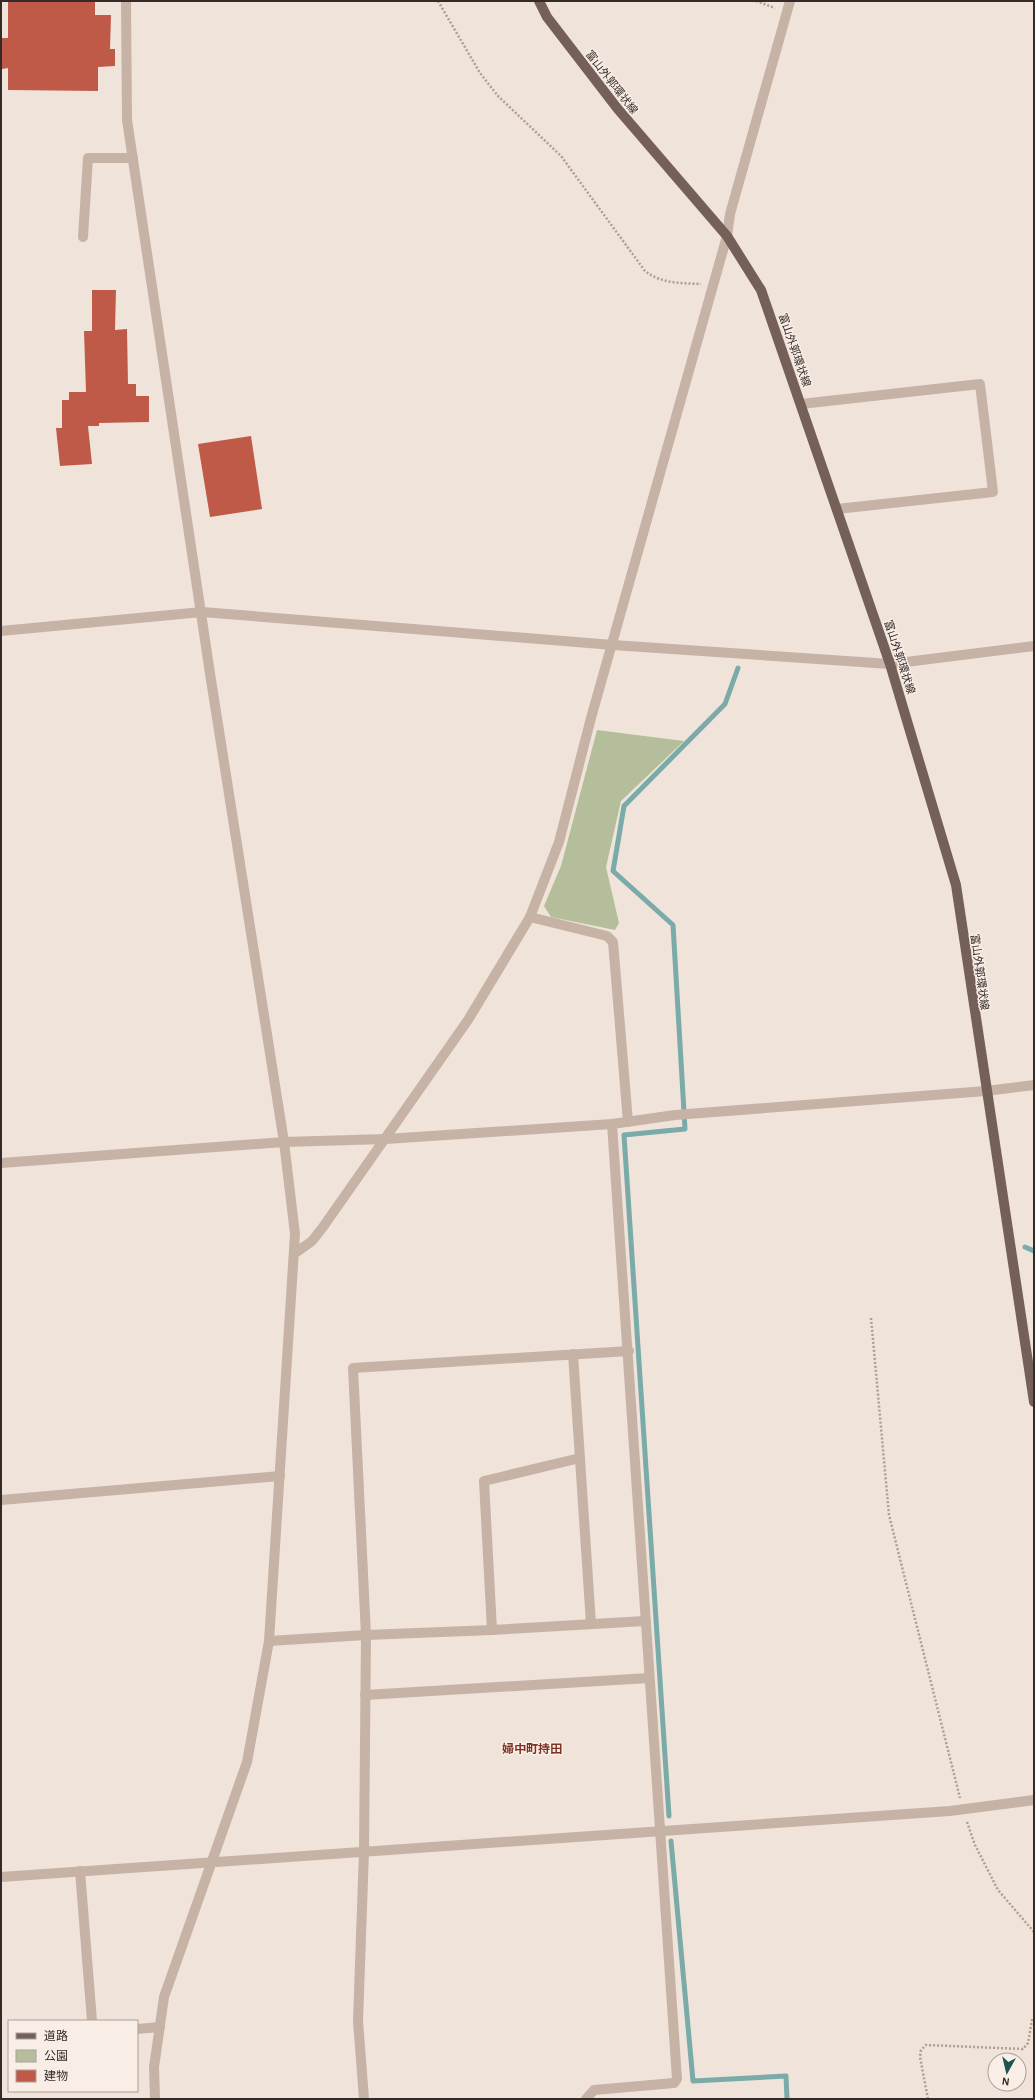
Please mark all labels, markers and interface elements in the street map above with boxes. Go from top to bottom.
street label: 富山外郭環状線 [584,48,640,116]
street label: 富山外郭環状線 [777,312,813,388]
street label: 富山外郭環状線 [882,619,918,695]
street label: 富山外郭環状線 [969,933,991,1011]
district label: 婦中町持田 [502,1742,562,1755]
legend [8,2020,138,2092]
text: 道路 [44,2029,68,2042]
text: 公園 [44,2050,68,2062]
north arrow [987,2052,1027,2092]
text: 建物 [44,2069,68,2082]
text: N [1001,2075,1010,2087]

